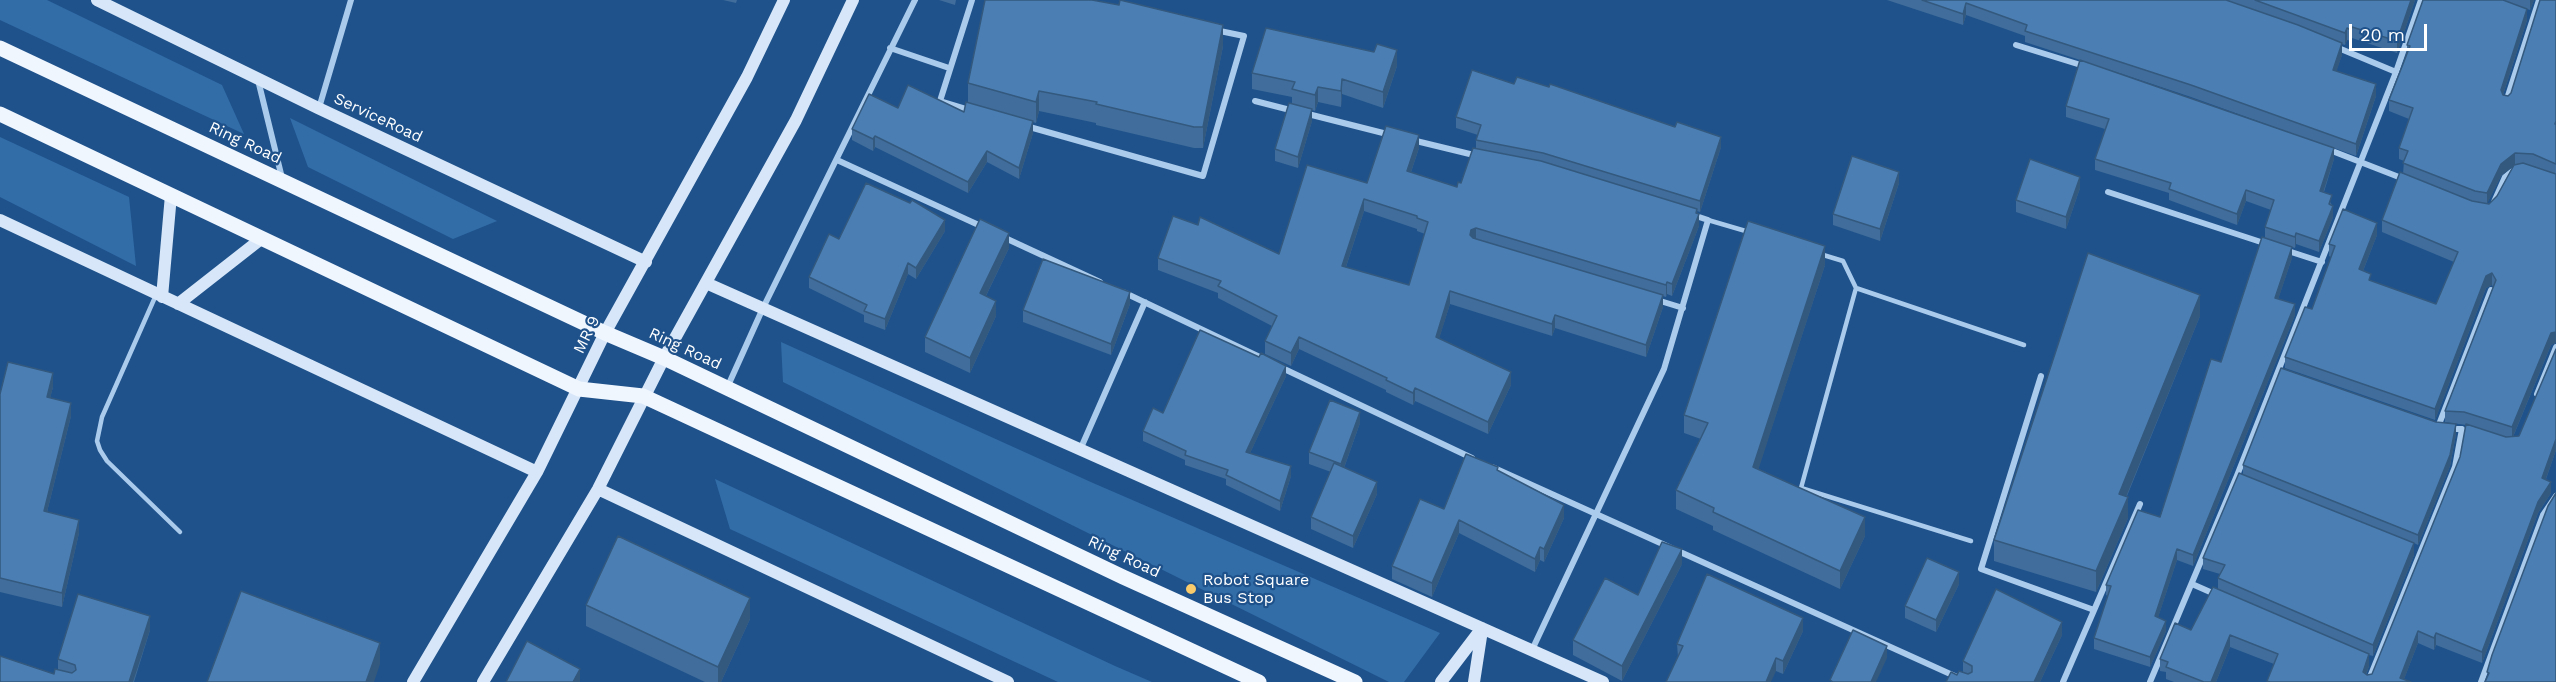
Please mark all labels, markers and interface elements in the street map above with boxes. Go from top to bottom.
scale bar [2352,12,2430,50]
text: 20 m [2360,24,2405,45]
street label: ServiceRoad [331,89,425,147]
street label: Ring Road [206,118,284,168]
street label: MR 9 [570,313,604,357]
street label: Ring Road [646,324,724,374]
street label: Ring Road [1085,532,1163,582]
place label: Robot Square Bus Stop [1203,570,1309,608]
marker: Robot Square Bus Stop [1184,582,1198,596]

